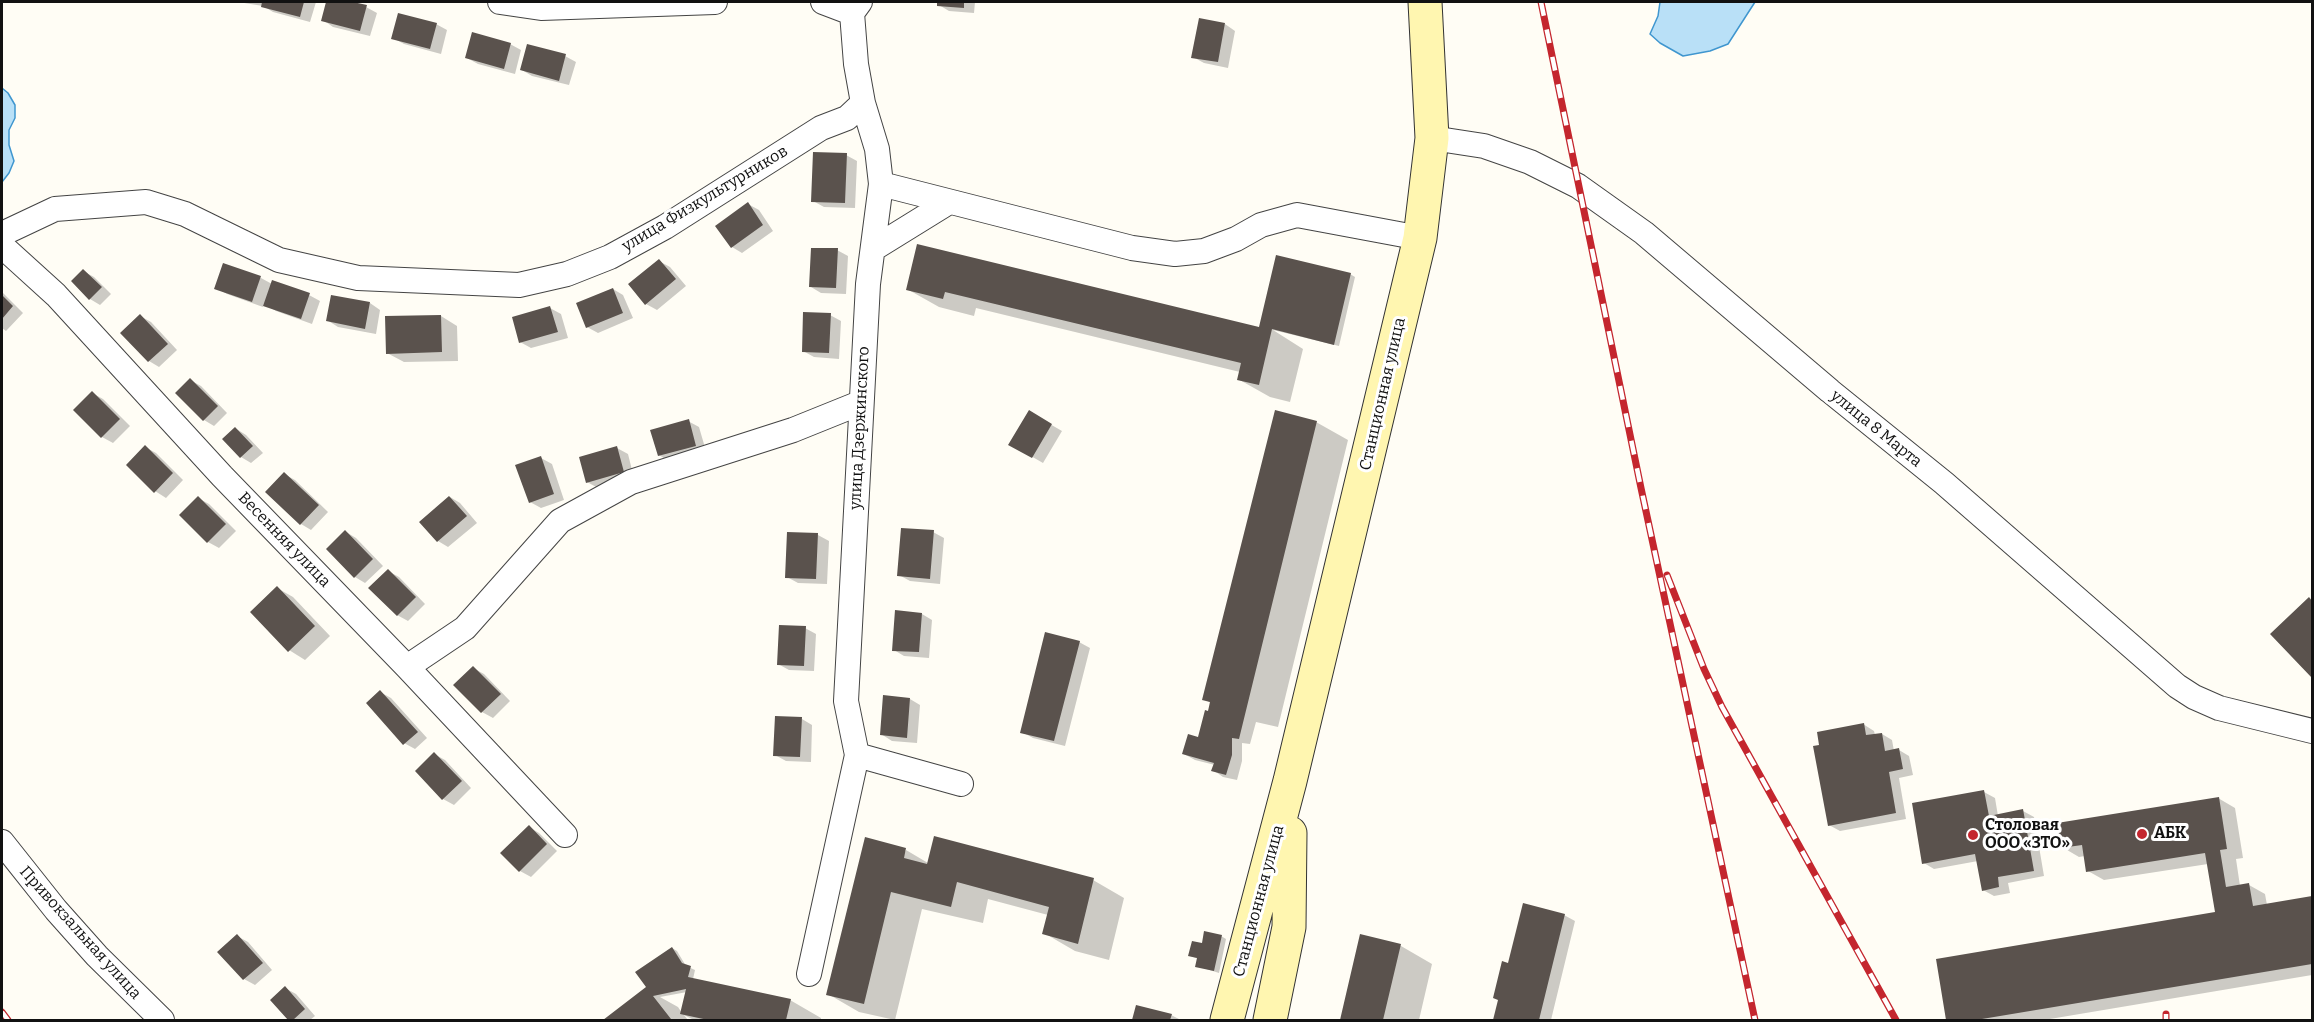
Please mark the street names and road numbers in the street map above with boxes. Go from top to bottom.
street label: улица Физкультурников [619,142,791,256]
street label: Станционная улица [1356,316,1410,472]
street label: улица Дзержинского [846,346,874,510]
street label: улица 8 Марта [1827,386,1925,472]
street label: Весенняя улица [234,488,334,592]
street label: Станционная улица [1229,823,1289,979]
street label: Привокзальная улица [15,862,145,1004]

